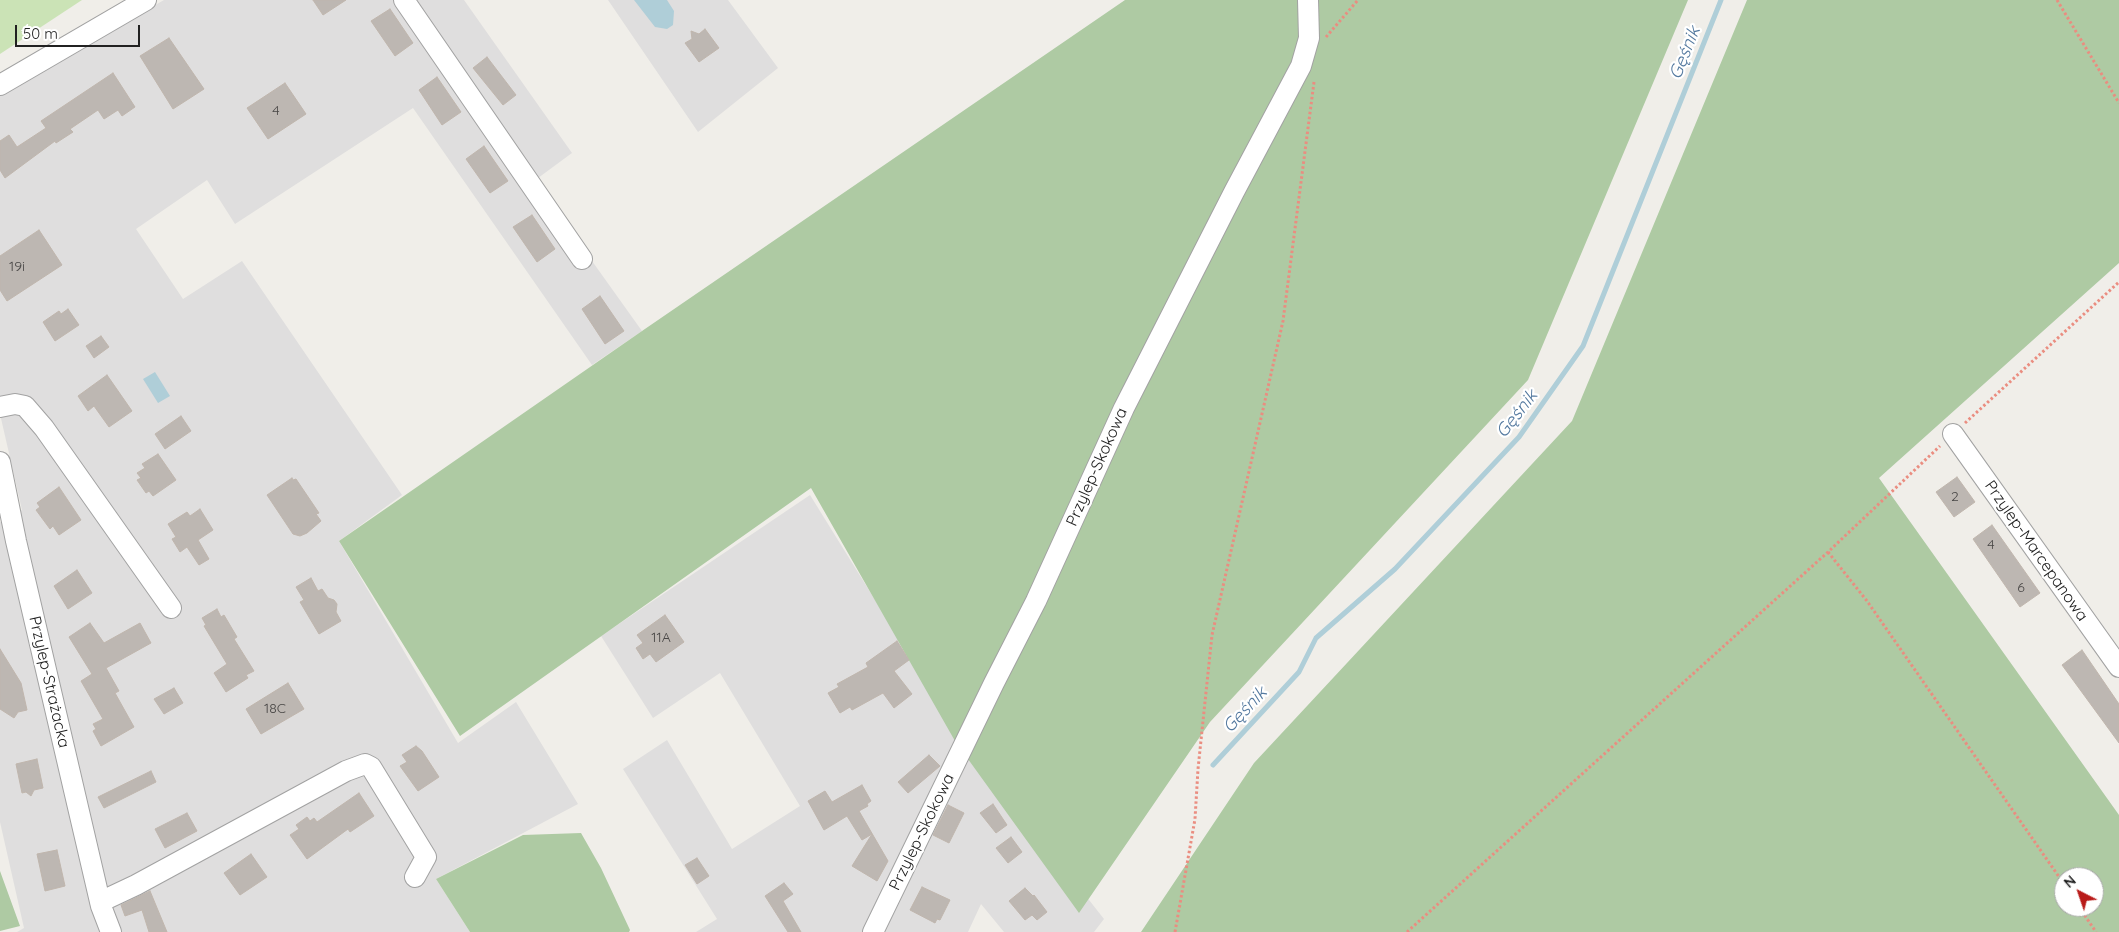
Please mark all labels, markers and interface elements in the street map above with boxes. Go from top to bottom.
scale bar [18,15,142,47]
water label: Gęśnik [1665,23,1705,83]
text: 50 m [23,24,58,43]
house number: 4 [272,103,280,119]
house number: 19i [9,259,25,275]
water label: Gęśnik [1492,386,1542,442]
street label: Przylep-Skokowa [1062,405,1132,529]
street label: Przylep-Marcepanowa [1980,477,2092,625]
house number: 2 [1951,489,1959,505]
house number: 4 [1987,537,1995,553]
house number: 6 [2017,580,2025,596]
street label: Przylep-Strażacka [24,614,74,750]
house number: 11A [651,630,671,646]
water label: Gęśnik [1218,683,1272,737]
house number: 18C [264,701,286,717]
street label: Przylep-Skokowa [885,771,959,893]
north arrow [2054,867,2104,917]
text: N [2060,871,2080,892]

